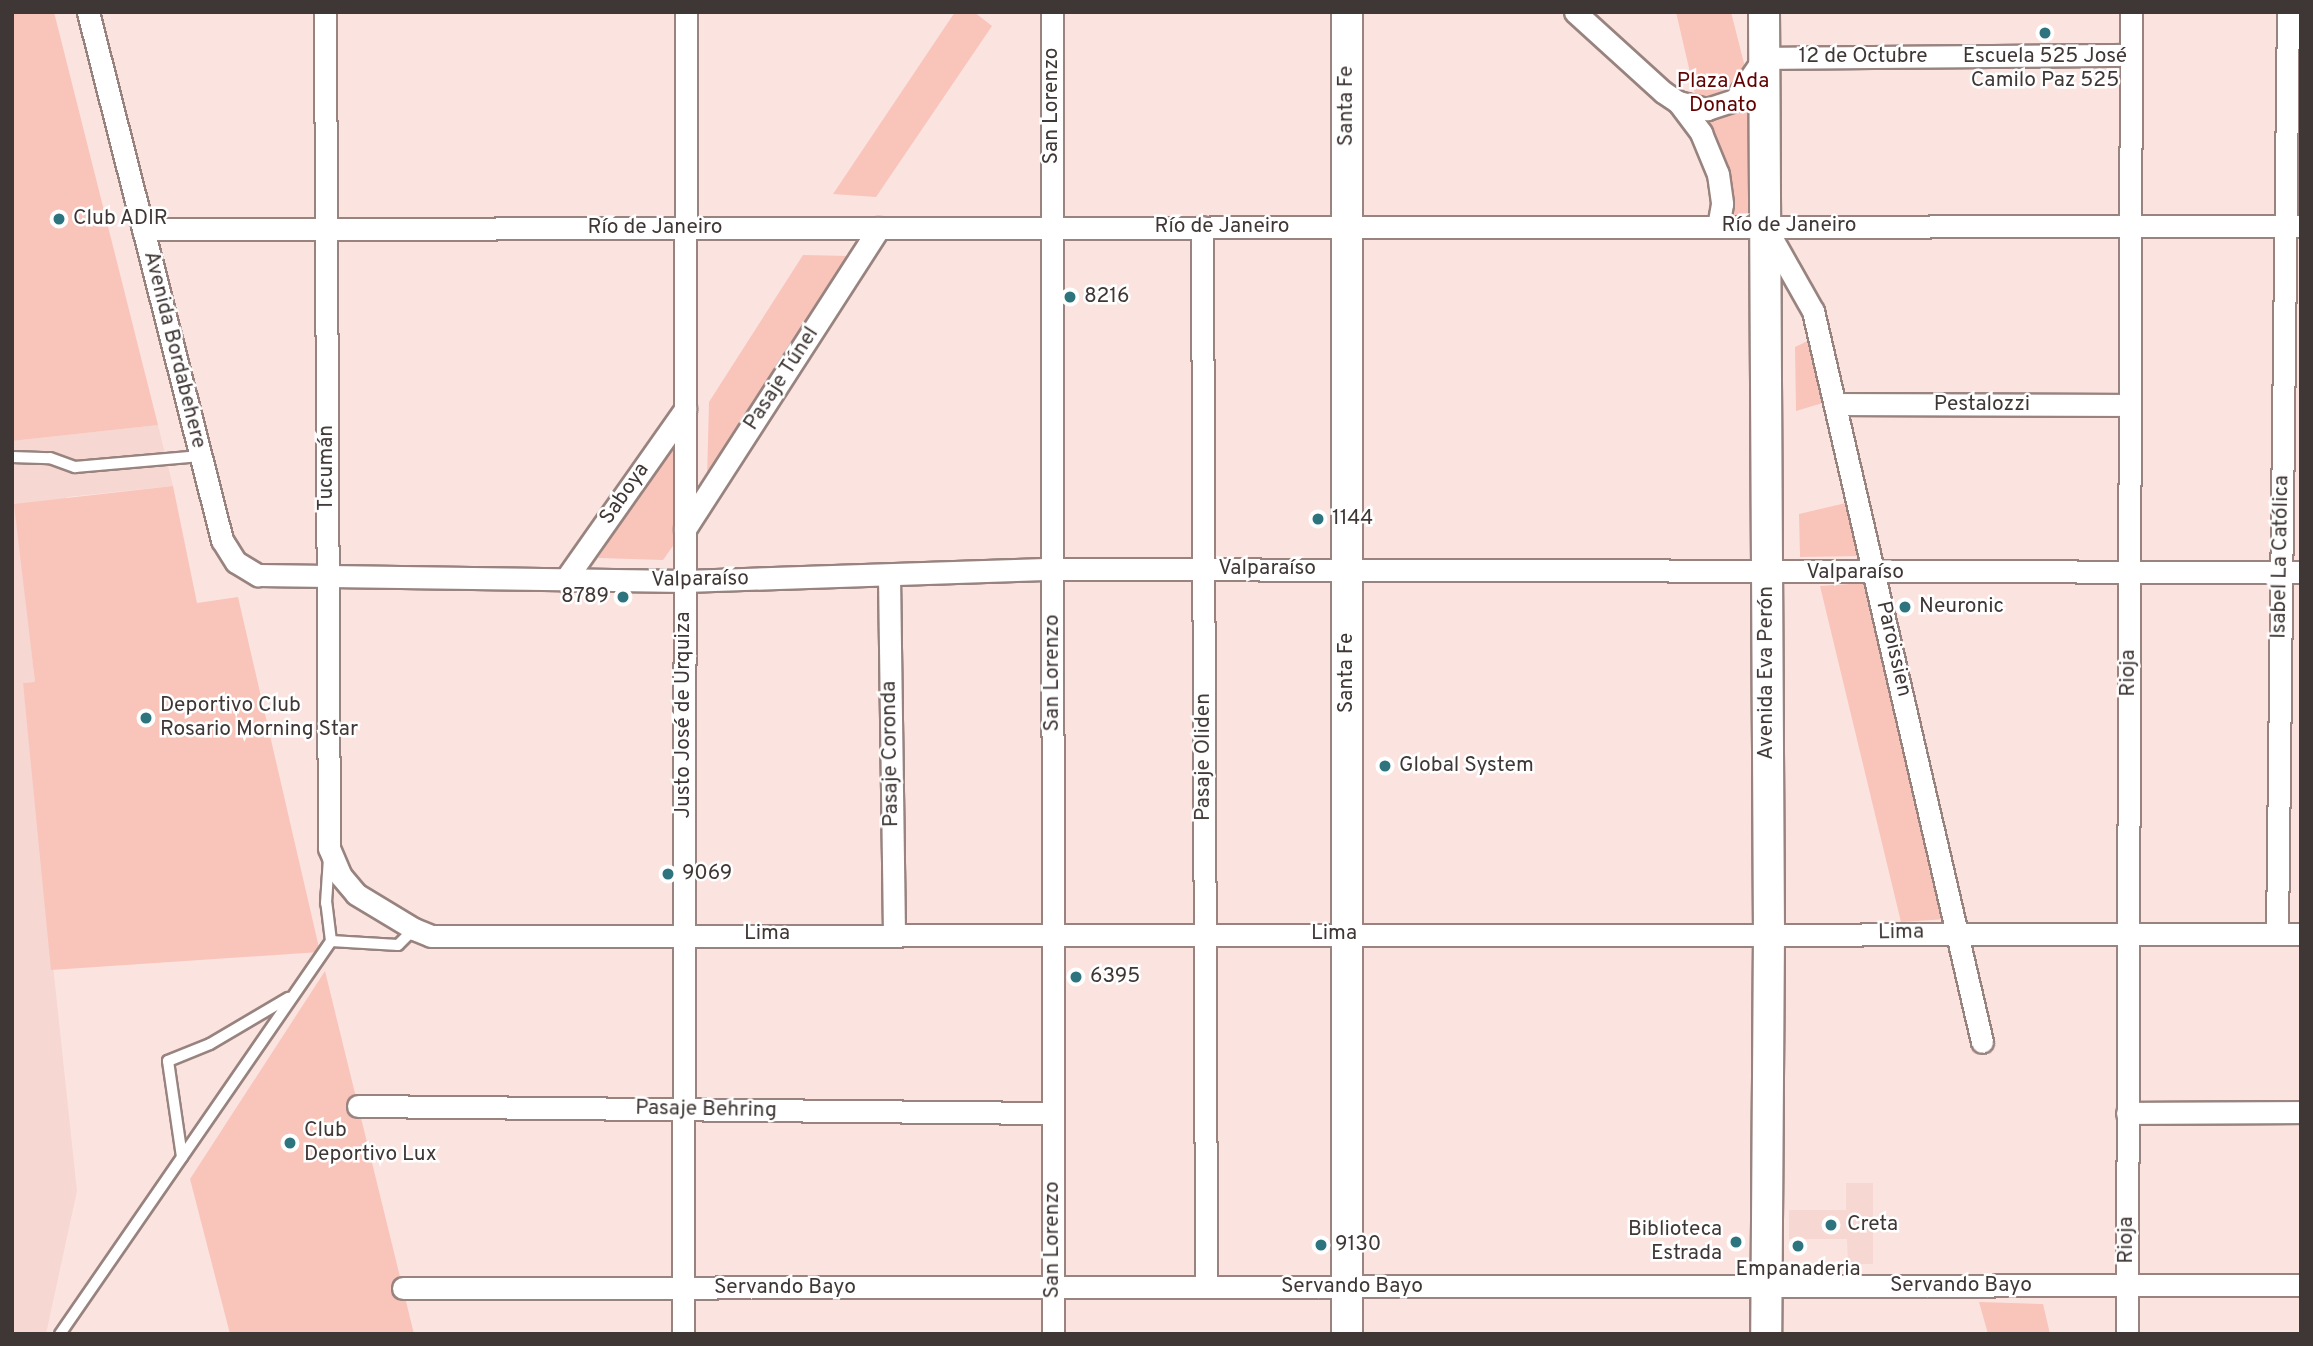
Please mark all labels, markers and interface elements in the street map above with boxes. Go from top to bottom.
marker: Escuela 525 José Camilo Paz 525 [2037,25,2053,41]
street label: 12 de Octubre [1799,44,1927,70]
place label: Escuela 525 José Camilo Paz 525 [1963,44,2127,94]
street label: San Lorenzo [1039,47,1065,165]
street label: Santa Fe [1334,66,1360,146]
park label: Plaza Ada Donato [1676,69,1770,119]
place label: Club ADIR [73,206,169,232]
marker: Club ADIR [51,211,67,227]
street label: Río de Janeiro [1722,213,1856,239]
street label: Río de Janeiro [1155,214,1289,240]
street label: Río de Janeiro [588,215,722,241]
street label: Avenida Bordabehere [137,249,211,451]
place label: 8216 [1084,284,1130,310]
marker: 8216 [1062,289,1078,305]
street label: Pasaje Túnel [739,322,825,436]
street label: Pestalozzi [1934,392,2030,418]
street label: Tucumán [314,425,340,511]
street label: Saboya [595,458,655,530]
street label: Isabel La Católica [2267,475,2295,639]
place label: 1144 [1332,506,1373,532]
marker: 1144 [1310,511,1326,527]
street label: Valparaíso [1218,556,1316,582]
street label: Valparaíso [1806,560,1904,586]
street label: Valparaíso [651,567,749,593]
place label: 8789 [561,584,609,610]
street label: Avenida Eva Perón [1754,586,1780,760]
marker: 8789 [615,589,631,605]
place label: Neuronic [1919,594,2004,620]
street label: Paroissien [1870,599,1916,699]
marker: Neuronic [1897,599,1913,615]
street label: Justo José de Urquiza [671,612,697,818]
street label: San Lorenzo [1040,614,1066,732]
street label: Santa Fe [1334,633,1360,713]
street label: Rioja [2116,649,2142,697]
street label: Pasaje Coronda [877,681,905,827]
place label: Deportivo Club Rosario Morning Star [160,693,358,743]
street label: Pasaje Oliden [1191,693,1217,821]
marker: Deportivo Club Rosario Morning Star [138,710,154,726]
place label: Global System [1399,753,1534,779]
marker: Global System [1377,758,1393,774]
place label: 9069 [682,861,732,887]
marker: 9069 [660,866,676,882]
street label: Lima [1878,920,1924,946]
street label: Lima [744,921,790,947]
street label: Lima [1311,921,1357,947]
place label: 6395 [1090,964,1140,990]
marker: 6395 [1068,969,1084,985]
street label: Pasaje Behring [635,1096,777,1124]
place label: Club Deportivo Lux [304,1118,437,1168]
marker: Club Deportivo Lux [282,1135,298,1151]
street label: San Lorenzo [1040,1181,1066,1299]
place label: Creta [1847,1212,1898,1238]
marker: Creta [1821,1215,1841,1235]
street label: Rioja [2114,1216,2140,1264]
place label: Biblioteca Estrada [1628,1217,1722,1267]
place label: 9130 [1335,1232,1381,1258]
marker: Biblioteca Estrada [1728,1234,1744,1250]
marker: 9130 [1313,1237,1329,1253]
marker: Empanaderia [1790,1238,1806,1254]
place label: Empanaderia [1735,1257,1861,1283]
street label: Servando Bayo [1890,1273,2032,1299]
street label: Servando Bayo [1281,1274,1423,1300]
street label: Servando Bayo [714,1275,856,1301]

